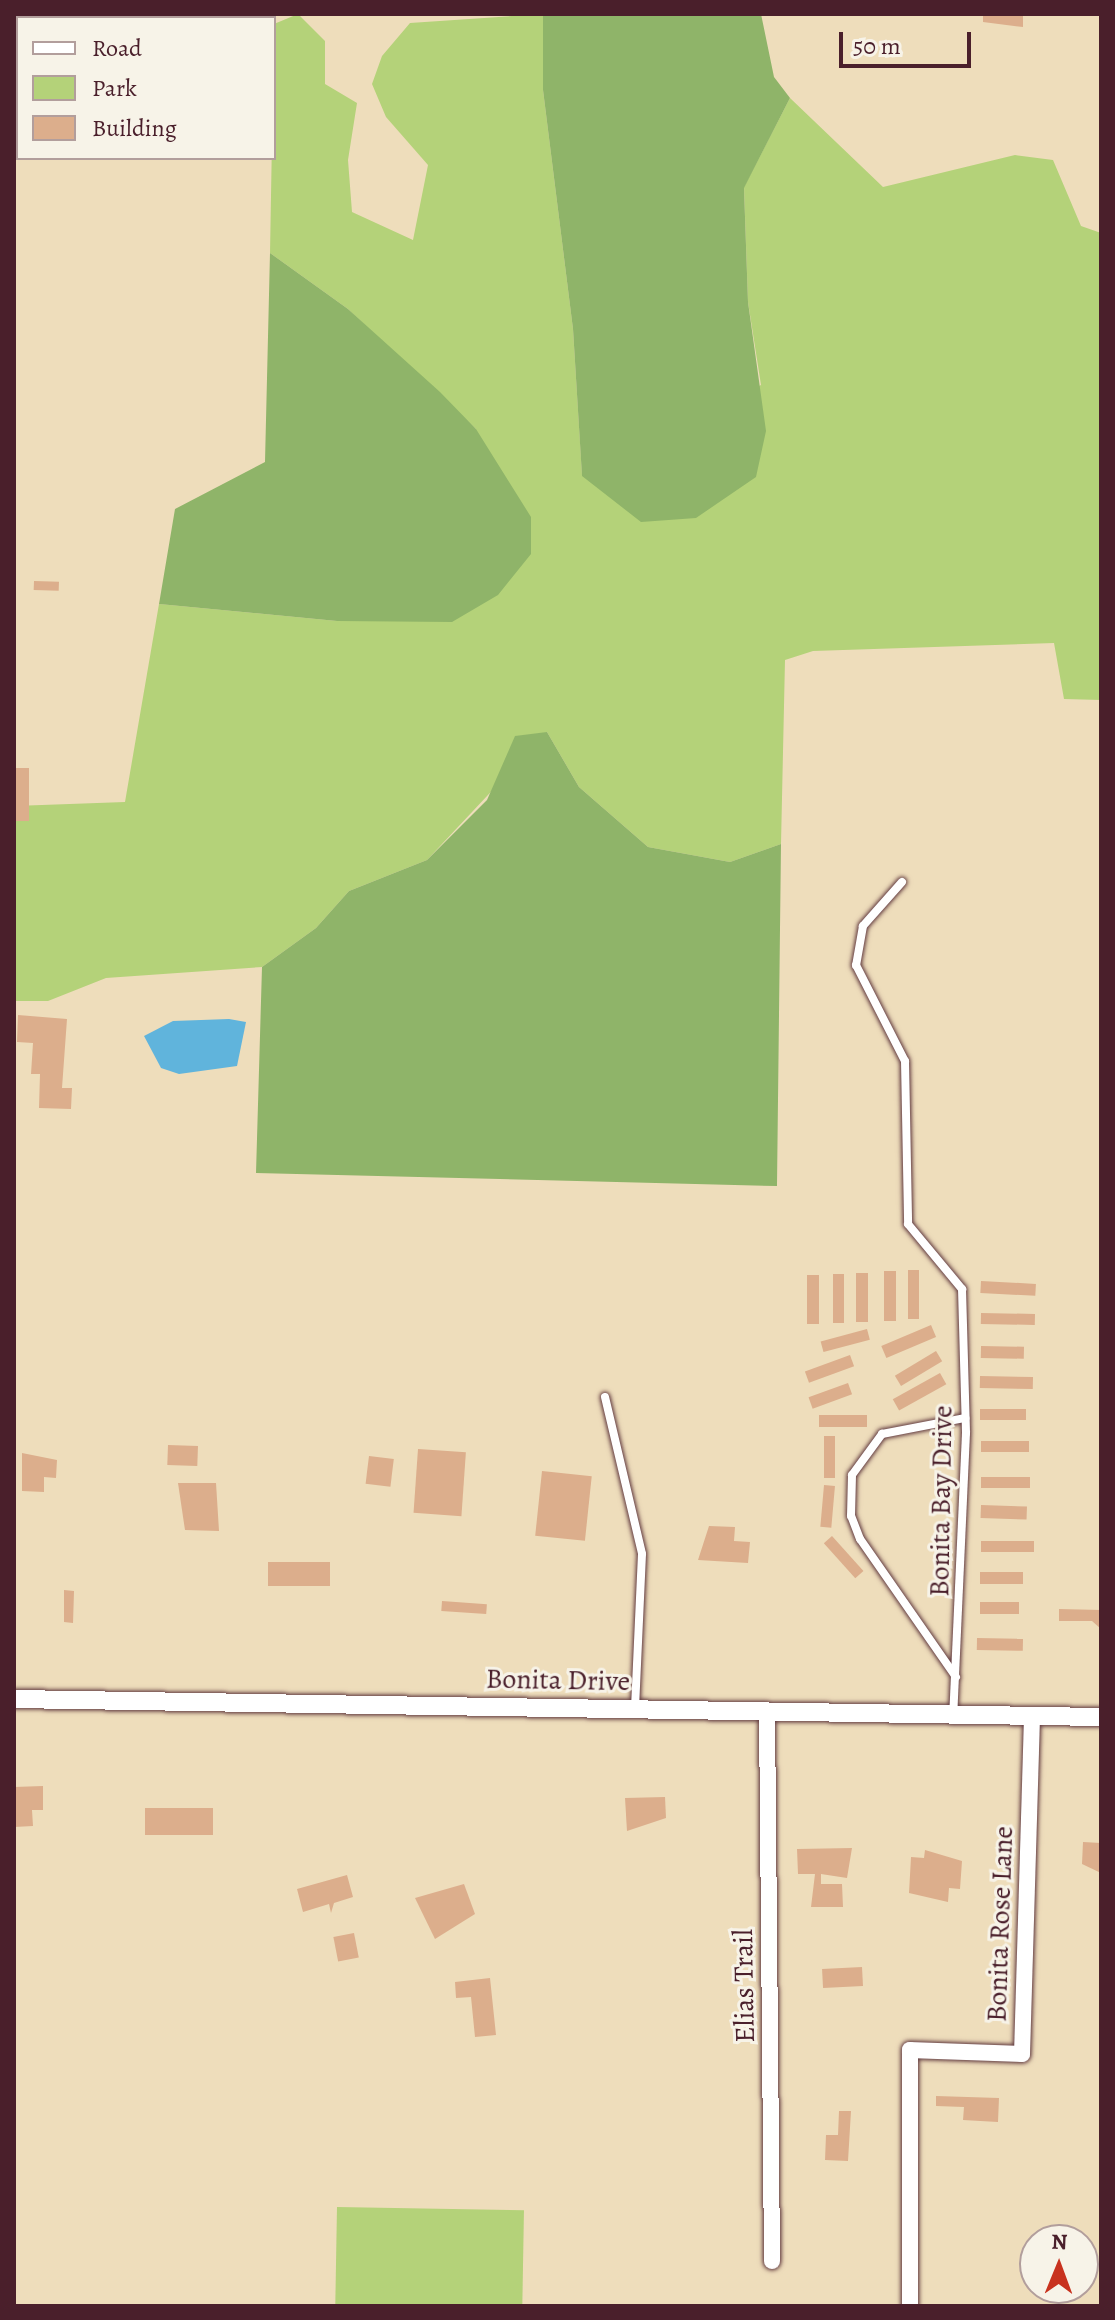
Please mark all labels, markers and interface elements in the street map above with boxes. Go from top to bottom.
legend [16,16,276,160]
scale bar [843,16,975,66]
text: 50 m [853,30,901,62]
text: Road [92,32,142,64]
text: Park [92,72,137,104]
text: Building [92,112,177,144]
street label: Bonita Bay Drive [923,1405,959,1597]
street label: Bonita Drive [486,1662,630,1698]
street label: Bonita Rose Lane [980,1825,1020,2023]
street label: Elias Trail [726,1929,762,2043]
north arrow [1019,2224,1099,2304]
text: N [1051,2227,1068,2257]

